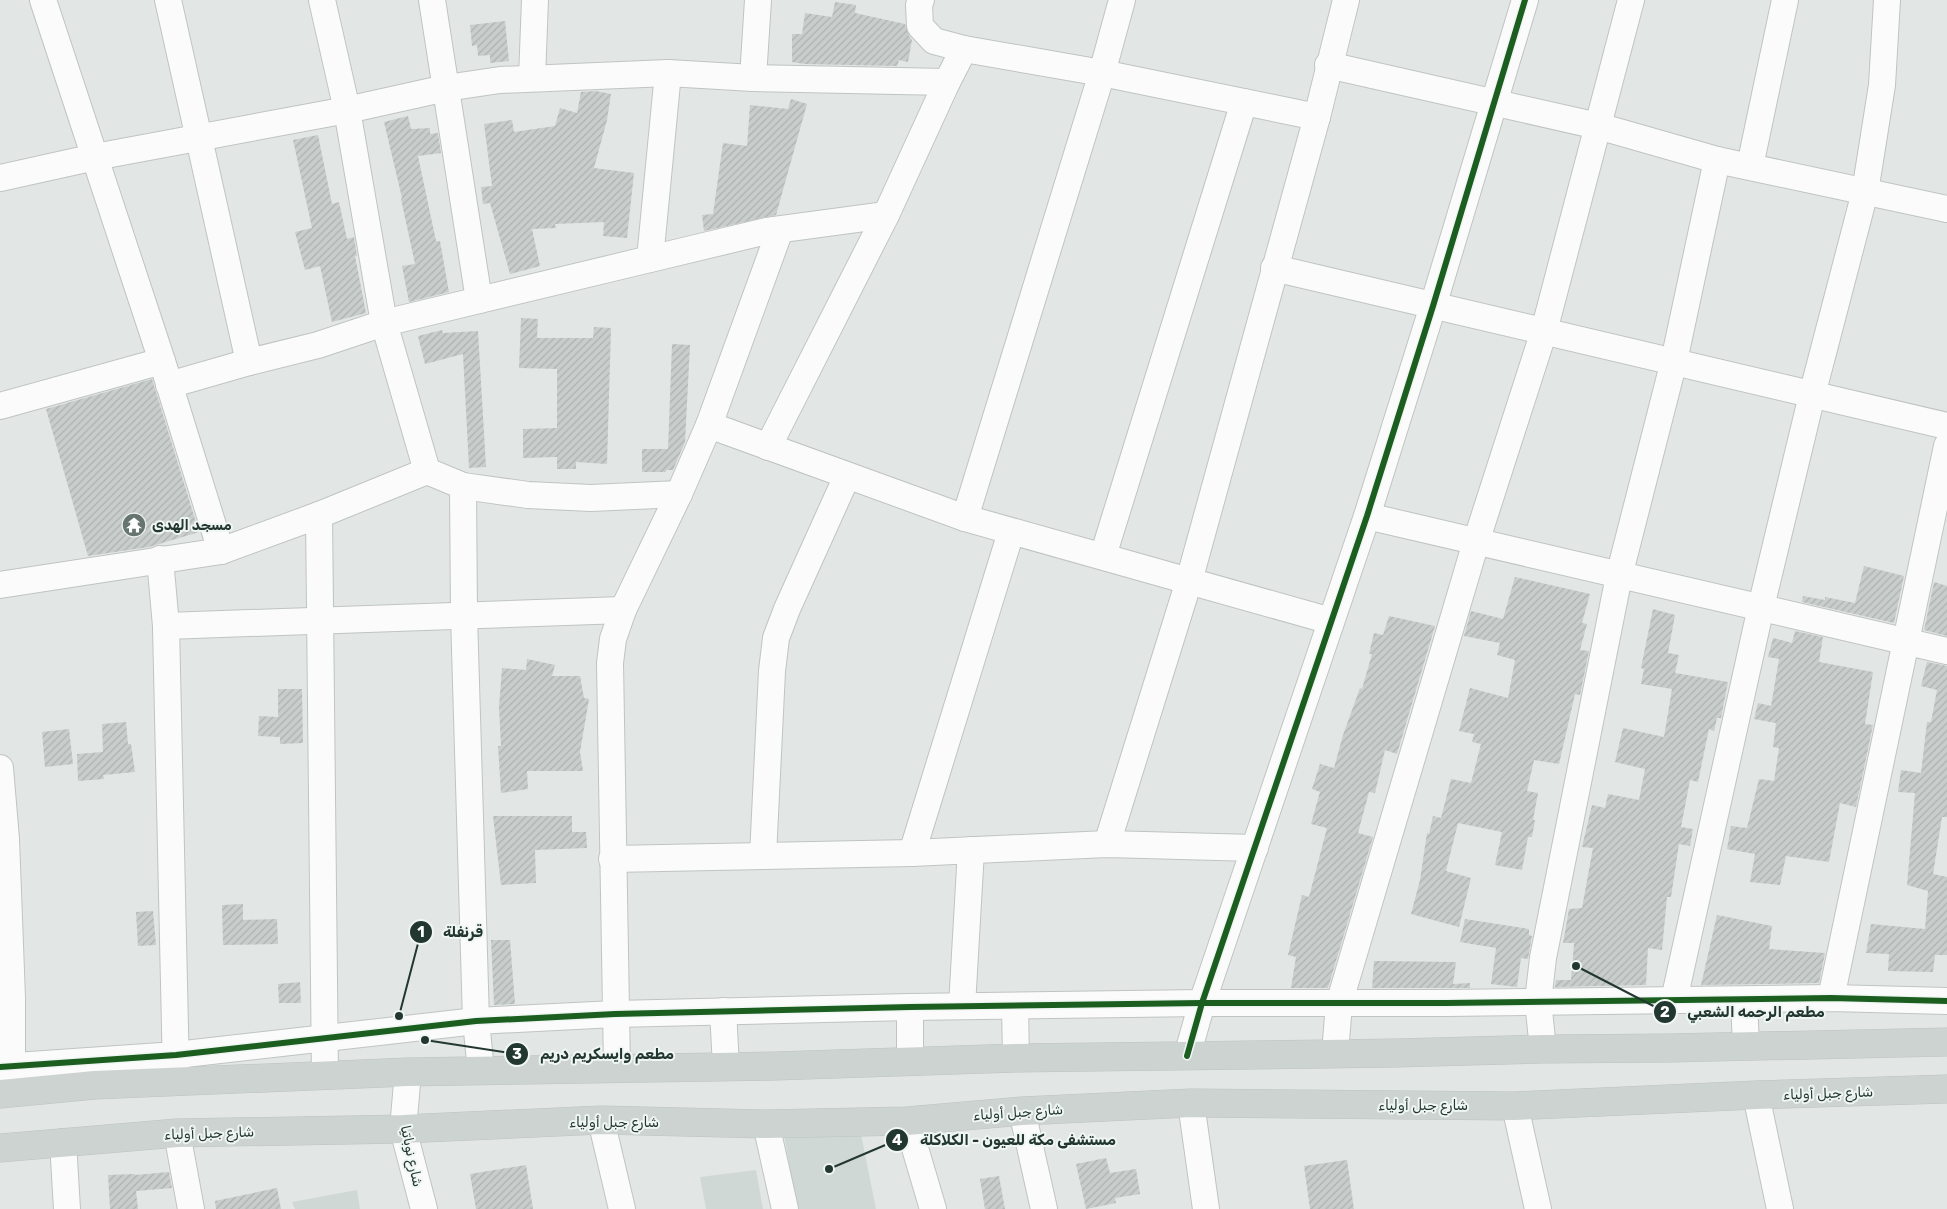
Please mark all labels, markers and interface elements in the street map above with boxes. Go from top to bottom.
temple icon: مسجد الهدى [121,512,147,538]
place label: مسجد الهدى [152,517,232,534]
callout: قرنفلة [408,917,493,947]
text: 1 [417,923,425,941]
text: قرنفلة [443,923,483,941]
callout: مطعم الرحمه الشعبي [1652,997,1834,1027]
text: 2 [1660,1003,1670,1021]
text: مطعم الرحمه الشعبي [1687,1003,1825,1024]
callout: مطعم وايسكريم دريم [505,1039,684,1069]
text: 3 [512,1045,522,1063]
text: مطعم وايسكريم دريم [540,1045,674,1064]
street label: شارع جبل أولياء [1783,1083,1873,1106]
street label: شارع جبل أولياء [1378,1097,1468,1116]
street label: شارع جبل أولياء [972,1101,1064,1126]
street label: شارع جبل أولياء [569,1114,659,1133]
street label: شارع جبل أولياء [164,1123,254,1146]
street label: شارع نوباتيا [395,1124,426,1189]
callout: مستشفى مكة للعيون - الكلاكلة [885,1125,1126,1155]
text: 4 [892,1131,902,1149]
text: مستشفى مكة للعيون - الكلاكلة [920,1131,1116,1149]

